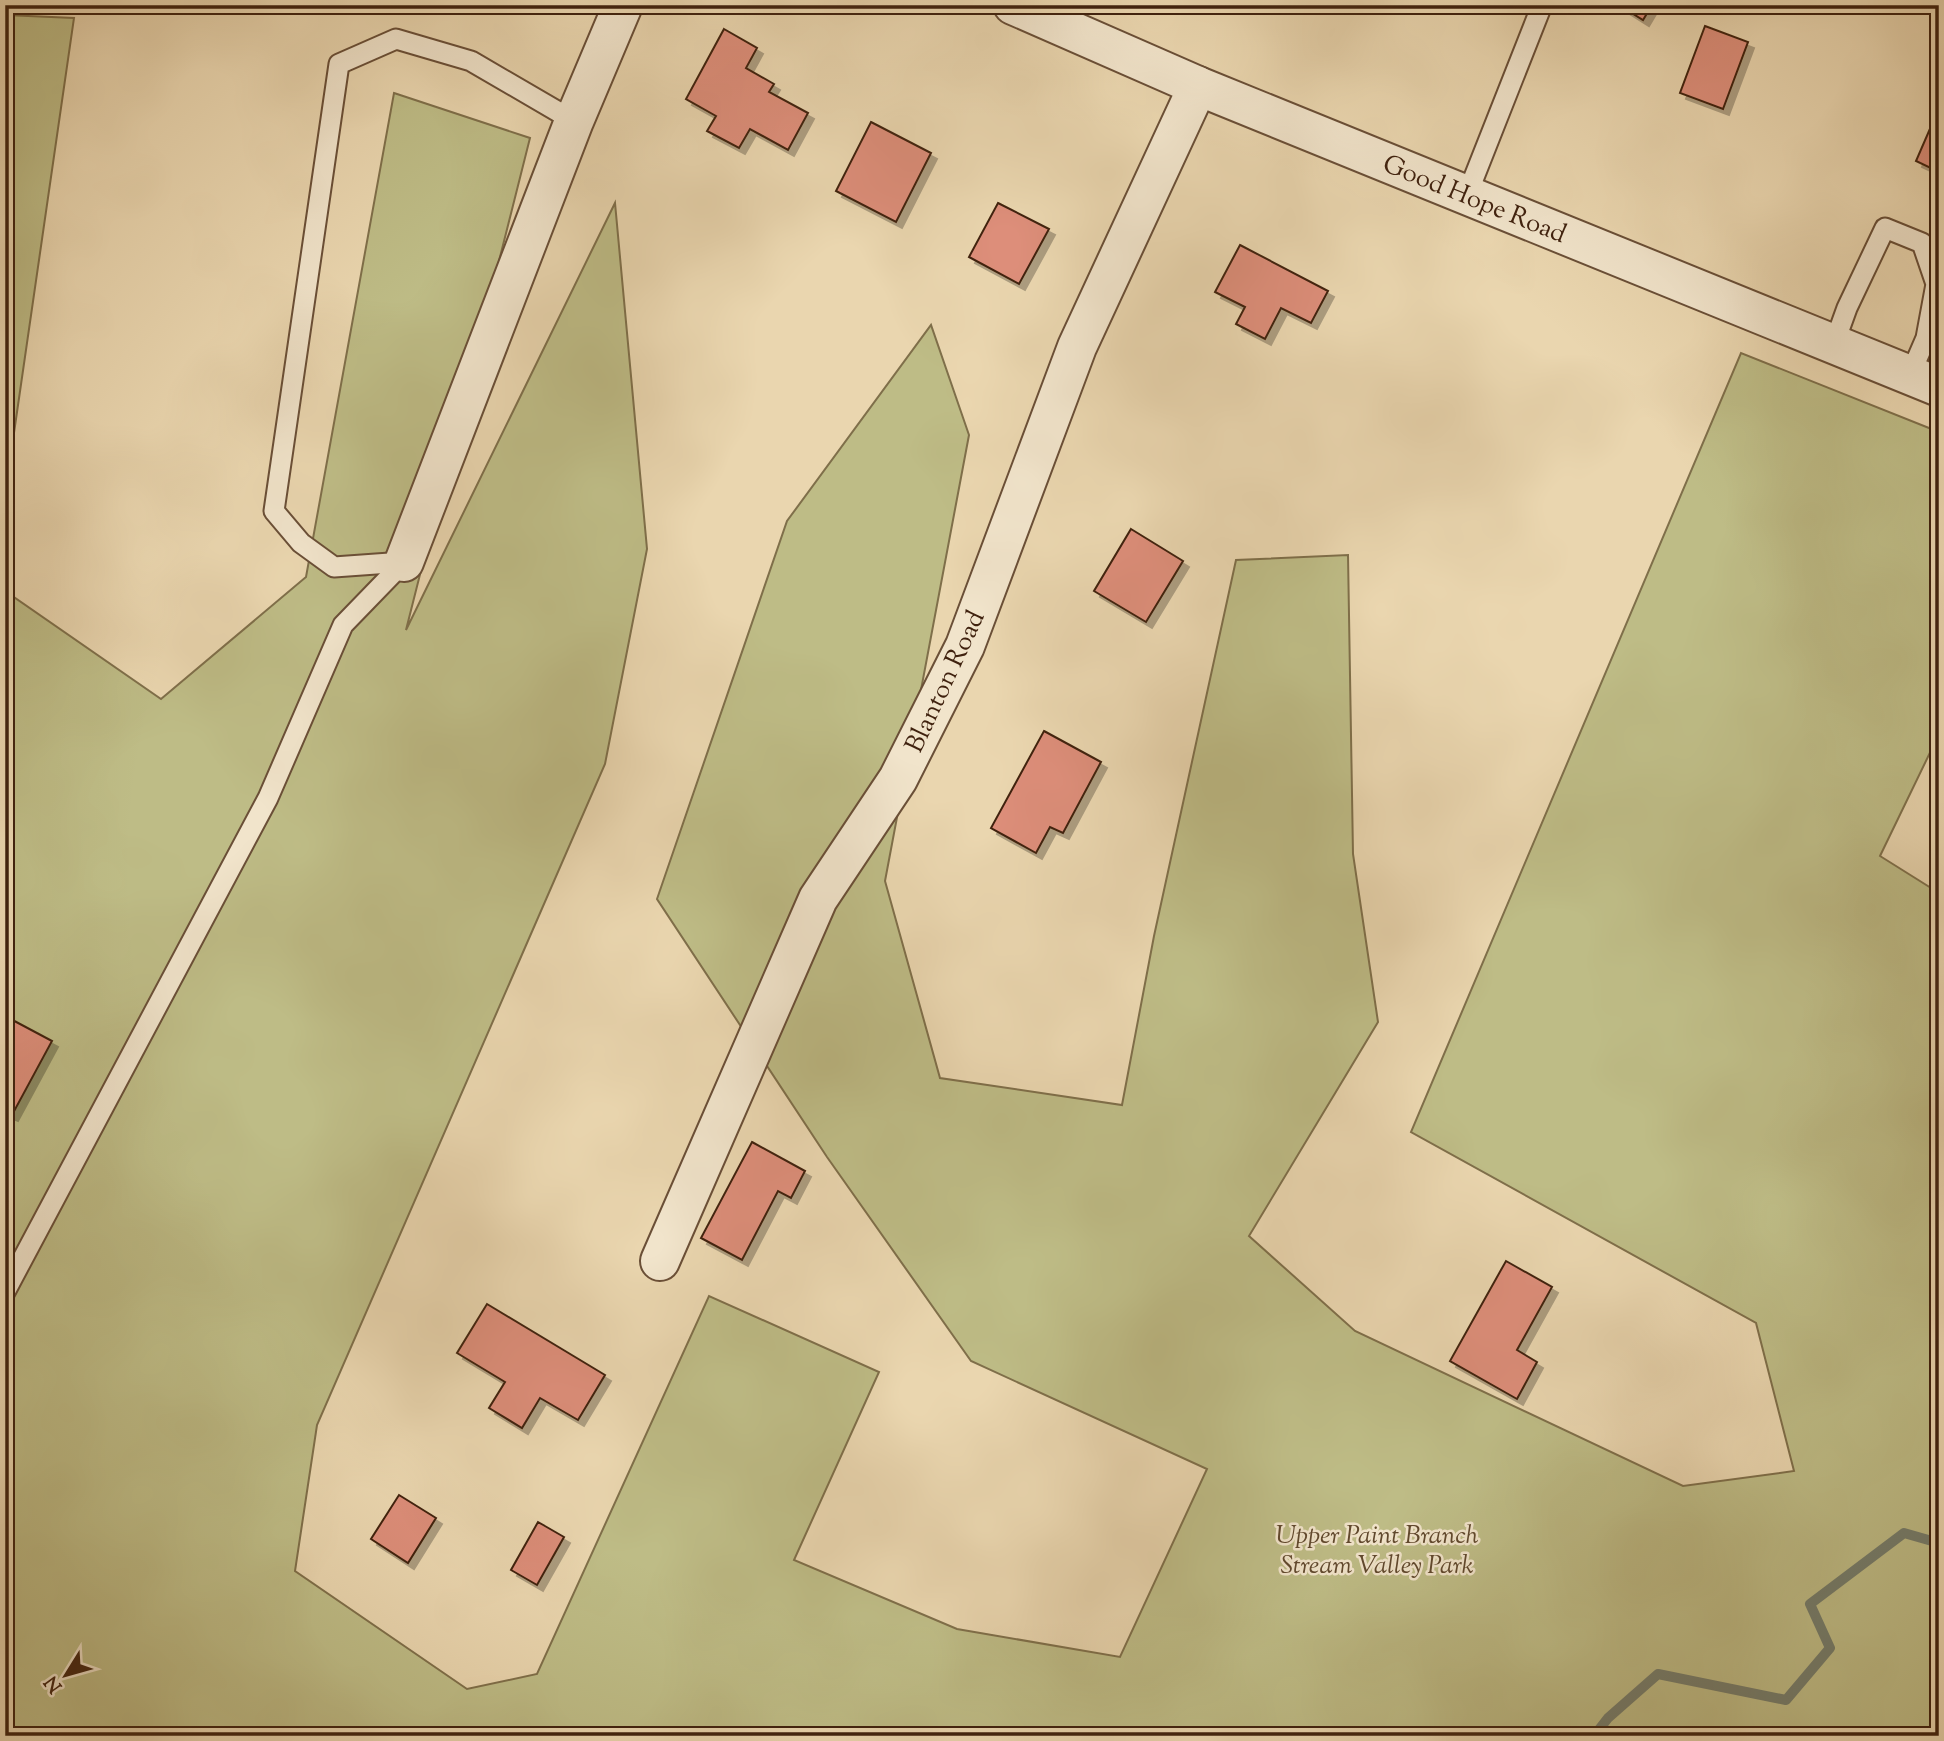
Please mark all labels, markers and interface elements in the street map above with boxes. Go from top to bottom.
street label: Good Hope Road [1377,147,1572,254]
street label: Blanton Road [897,605,996,759]
park label: Upper Paint Branch Stream Valley Park [1276,1518,1479,1585]
north arrow [32,1640,102,1710]
text: N [39,1670,70,1698]

